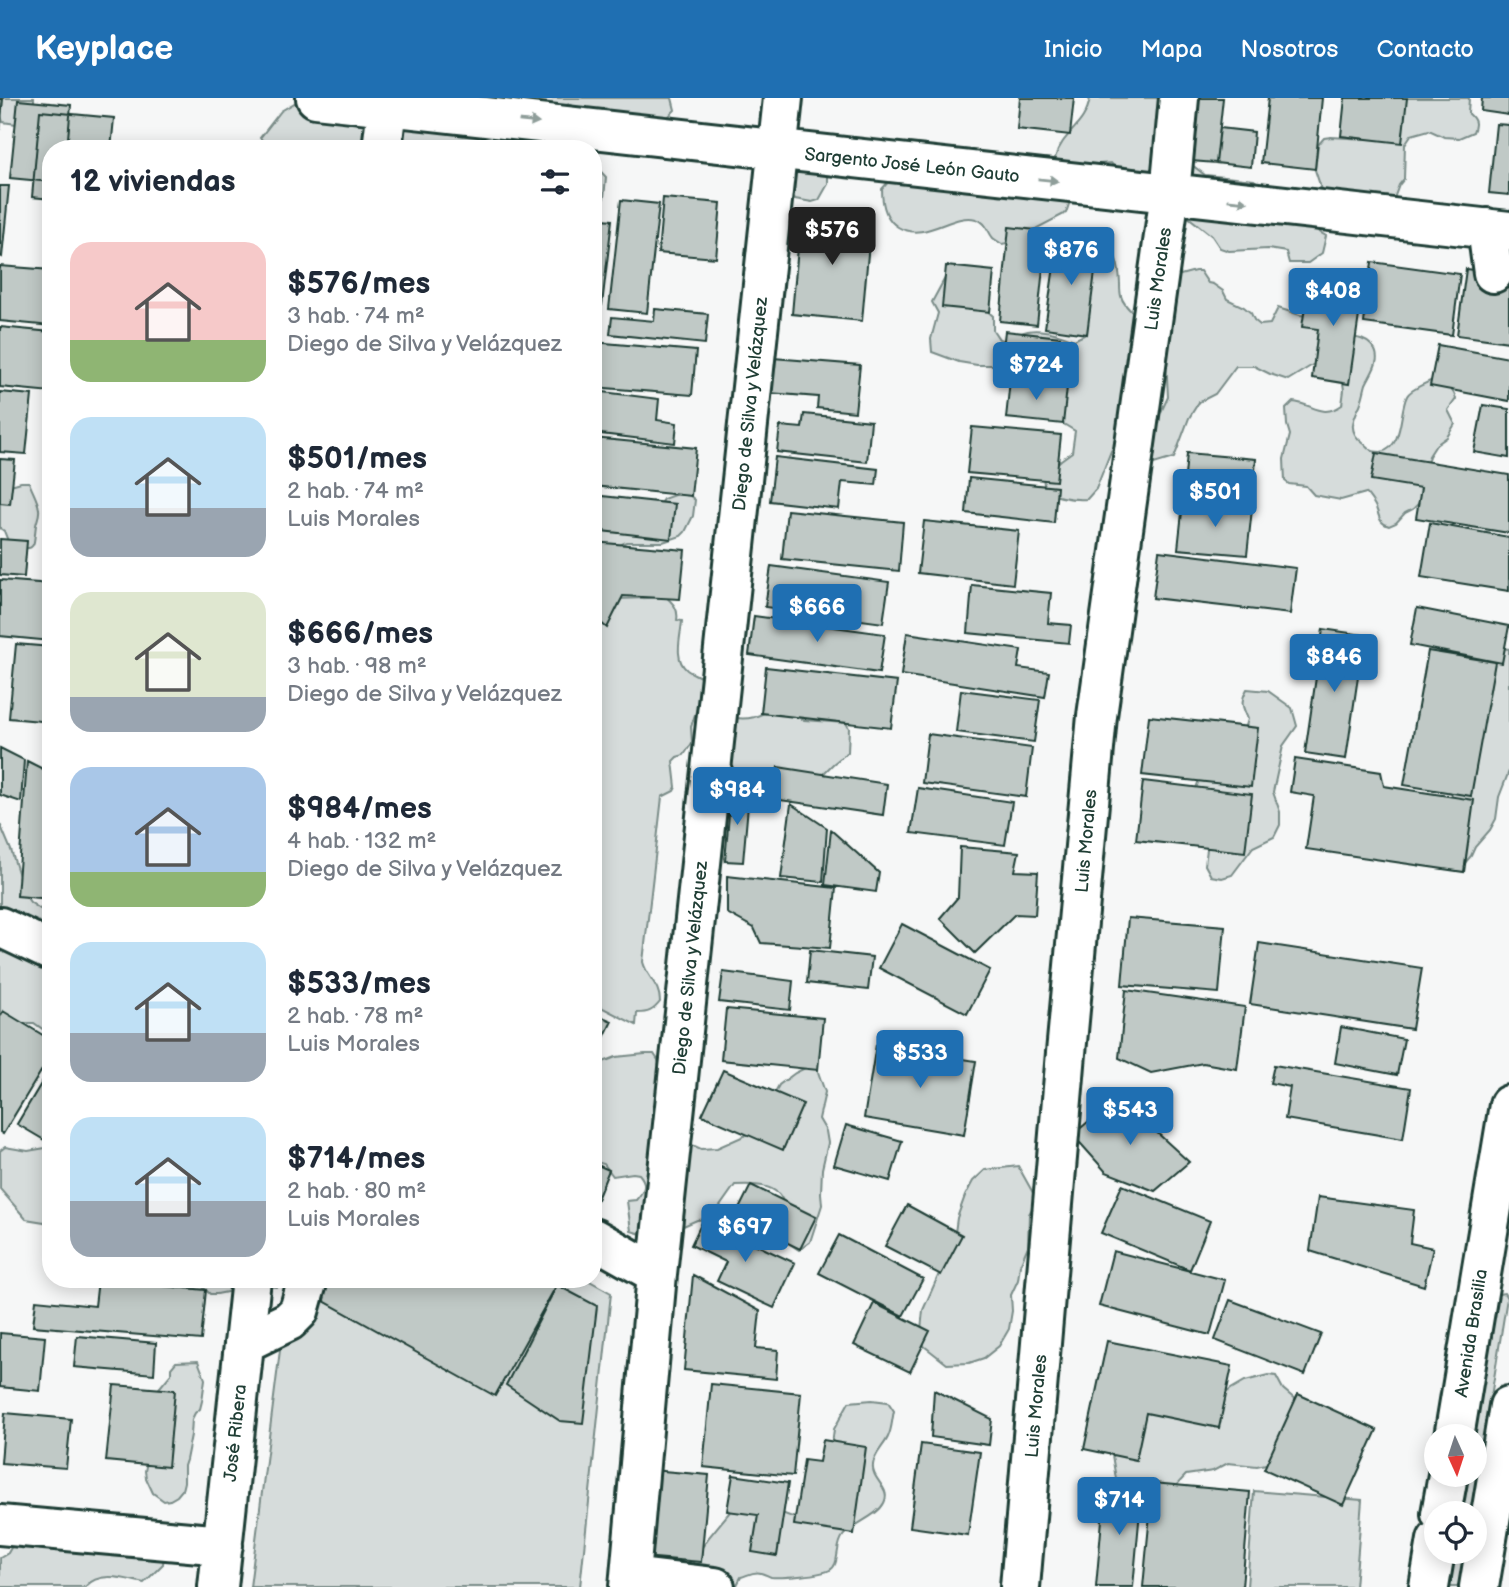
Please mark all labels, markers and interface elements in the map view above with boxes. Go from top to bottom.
text: Keyplace [35,29,173,69]
text: Inicio [1044,35,1103,64]
text: Mapa [1141,35,1203,64]
text: Nosotros [1241,35,1338,64]
text: Contacto [1376,35,1474,64]
one-way arrow [519,116,541,127]
street label: Sargento José León Gauto [803,144,1021,187]
icon: filters [536,163,574,201]
text: 12 viviendas [70,164,235,200]
one-way arrow [1037,174,1059,185]
one-way arrow [1227,195,1249,206]
pin: $576 [791,208,873,267]
text: $576 [805,216,859,244]
street label: Luis Morales [1141,226,1176,332]
pin: $876 [1030,228,1112,287]
text: $876 [1043,236,1099,264]
text: $576/mes [287,266,430,302]
pin: $408 [1292,268,1374,328]
icon: home [126,270,210,354]
text: $408 [1305,277,1361,305]
street label: Diego de Silva y Velázquez [729,296,772,512]
text: 3 hab. · 74 m² [287,302,425,330]
text: Diego de Silva y Velázquez [287,330,562,358]
pin: $724 [995,342,1077,402]
text: $724 [1009,351,1063,379]
text: $501/mes [287,441,427,477]
icon: home [126,445,210,529]
pin: $501 [1174,470,1256,529]
text: 2 hab. · 74 m² [287,477,424,505]
text: $501 [1189,478,1241,506]
text: Luis Morales [287,505,420,533]
pin: $666 [776,584,858,644]
text: $666 [789,593,845,621]
text: $666/mes [287,616,433,652]
icon: home [126,620,210,704]
pin: $846 [1293,634,1375,694]
text: $846 [1306,643,1362,671]
text: 3 hab. · 98 m² [287,652,427,680]
text: Diego de Silva y Velázquez [287,680,562,708]
pin: $984 [696,768,778,827]
text: $984 [709,776,765,804]
street label: Luis Morales [1072,788,1101,894]
text: $984/mes [287,791,432,827]
icon: home [126,795,210,879]
text: 4 hab. · 132 m² [287,827,436,855]
text: Diego de Silva y Velázquez [287,855,562,883]
street label: Diego de Silva y Velázquez [669,860,712,1076]
text: $533/mes [287,966,431,1002]
icon: home [126,970,210,1054]
text: 2 hab. · 78 m² [287,1002,423,1030]
text: Luis Morales [287,1030,420,1058]
pin: $533 [879,1030,961,1090]
text: $533 [892,1039,948,1067]
pin: $543 [1089,1088,1171,1147]
text: $543 [1102,1096,1158,1124]
text: $714/mes [287,1141,425,1177]
icon: home [126,1145,210,1229]
text: 2 hab. · 80 m² [287,1177,426,1205]
pin: $697 [704,1204,786,1264]
text: Luis Morales [287,1205,420,1233]
text: $697 [717,1213,773,1241]
street label: Avenida Brasilia [1451,1267,1492,1399]
street label: Luis Morales [1022,1353,1051,1459]
street label: José Ribera [220,1383,251,1483]
north arrow [1424,1424,1488,1488]
map controls [1424,1424,1487,1564]
pin: $714 [1078,1478,1160,1537]
text: $714 [1093,1486,1145,1514]
button: locate [1424,1501,1487,1564]

